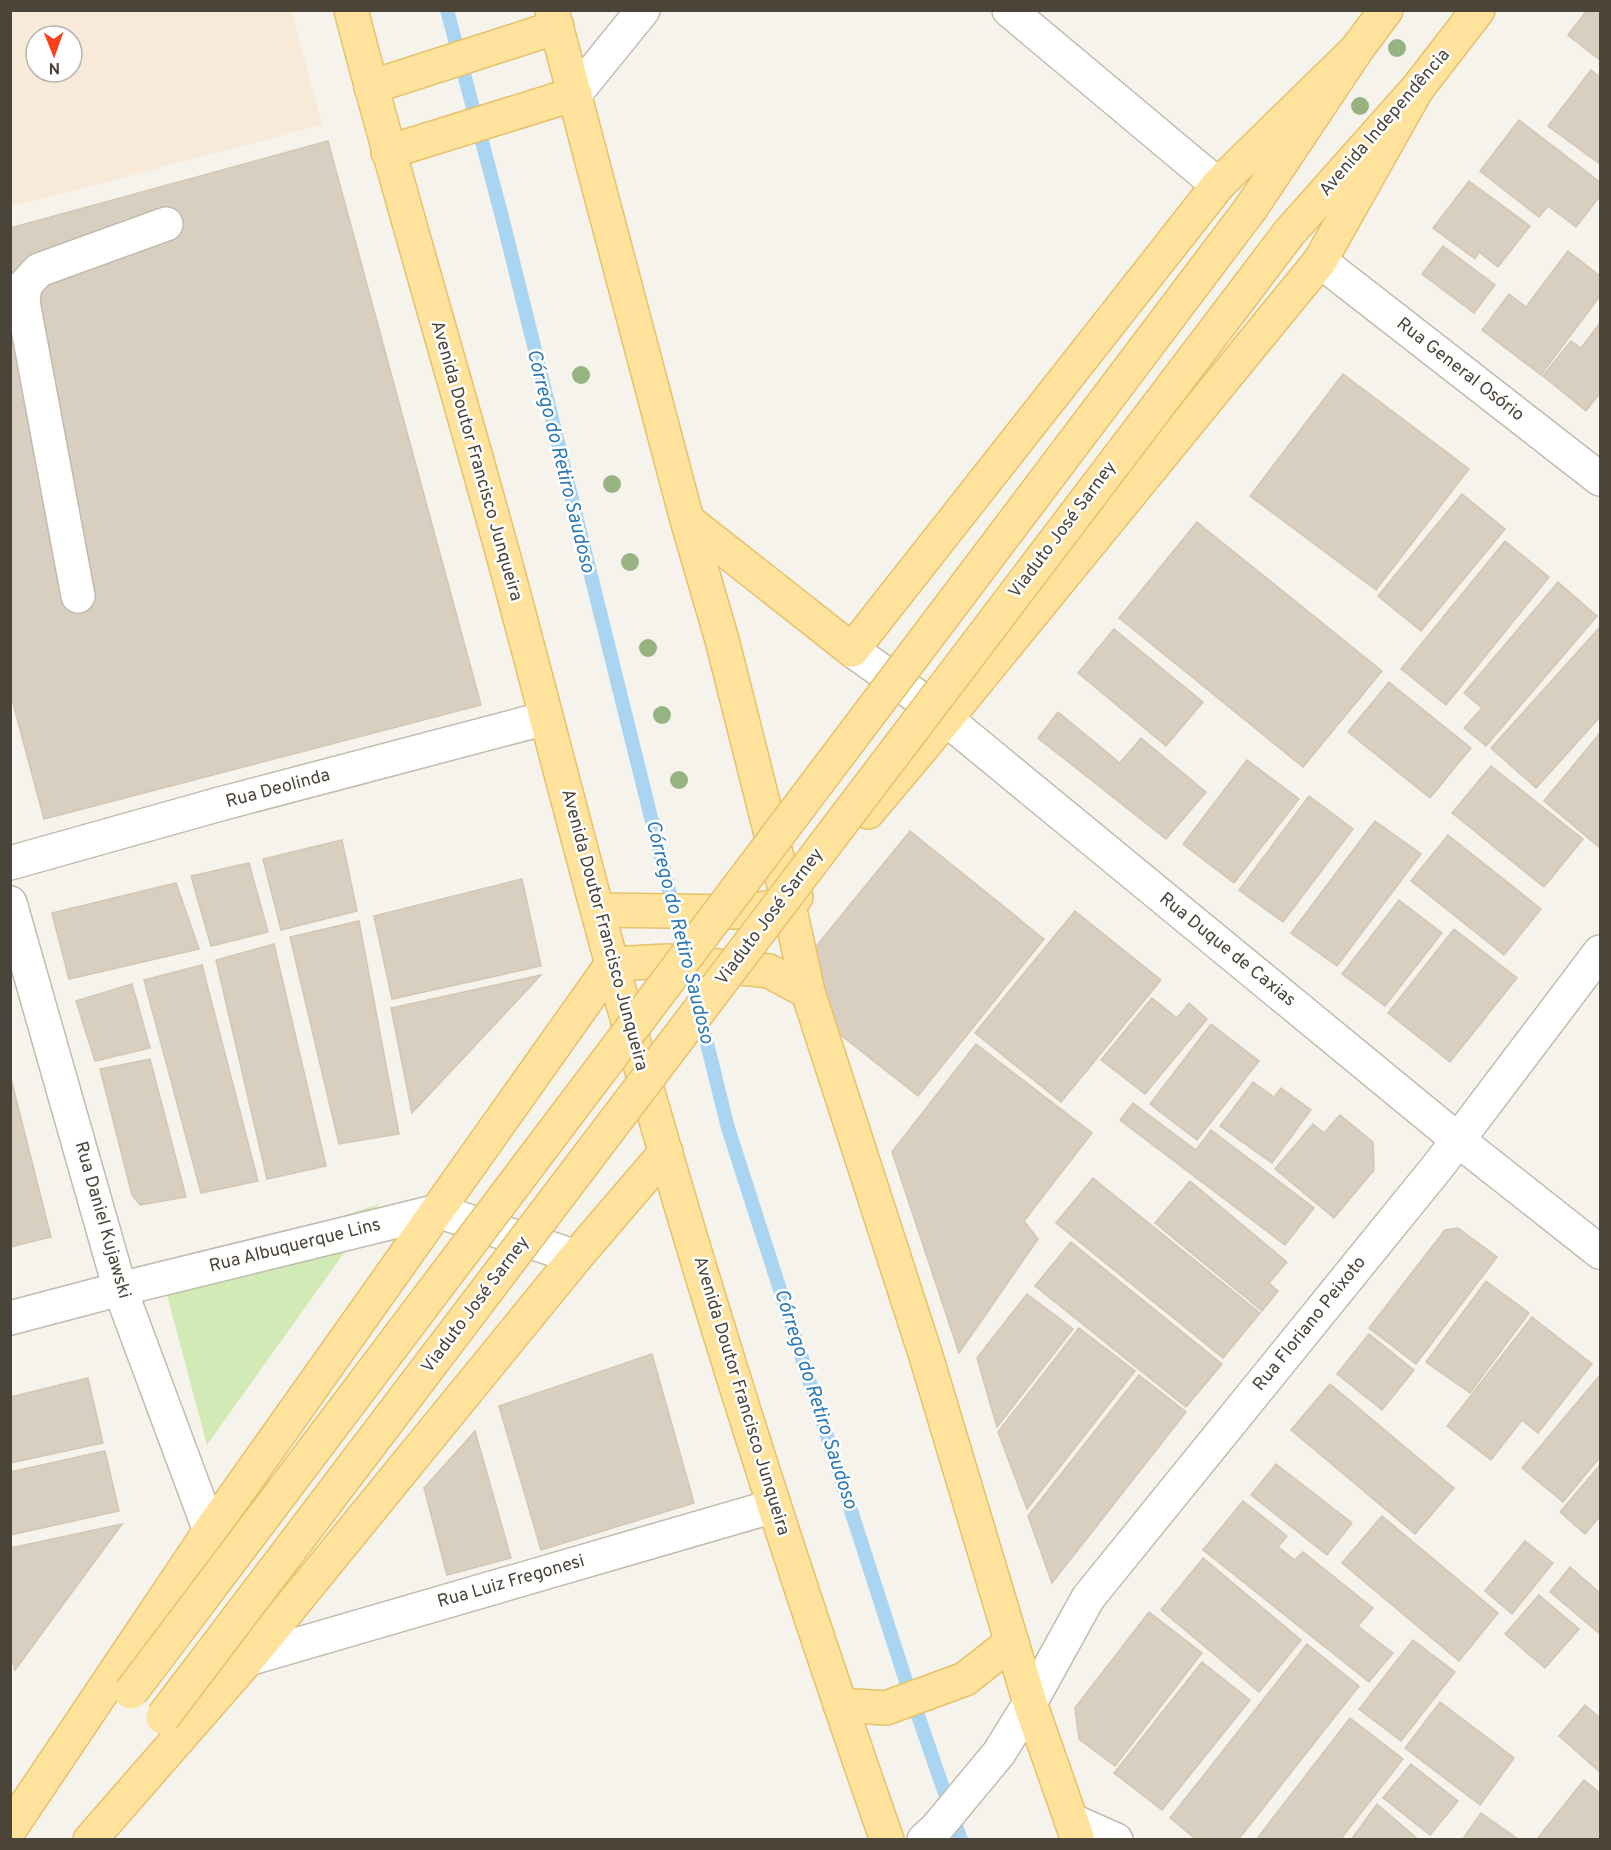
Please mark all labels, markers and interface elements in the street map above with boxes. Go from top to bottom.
north arrow [24,24,84,84]
street label: Avenida Independência [1315,44,1455,202]
text: N [48,57,60,77]
street label: Rua General Osório [1392,313,1528,427]
street label: Avenida Doutor Francisco Junqueira [425,318,527,604]
water label: Córrego do Retiro Saudoso [520,346,600,576]
street label: Viaduto José Sarney [1004,457,1122,603]
street label: Rua Deolinda [223,764,333,814]
street label: Avenida Doutor Francisco Junqueira [555,787,653,1073]
water label: Córrego do Retiro Saudoso [639,817,719,1047]
street label: Viaduto José Sarney [711,844,829,990]
street label: Rua Duque de Caxias [1154,888,1300,1012]
street label: Rua Daniel Kujawski [69,1139,135,1301]
street label: Rua Albuquerque Lins [207,1214,383,1278]
street label: Viaduto José Sarney [417,1232,535,1378]
street label: Rua Floriano Peixoto [1248,1252,1372,1396]
street label: Avenida Doutor Francisco Junqueira [688,1254,794,1538]
water label: Córrego do Retiro Saudoso [767,1286,863,1513]
street label: Rua Luiz Fregonesi [435,1550,587,1614]

